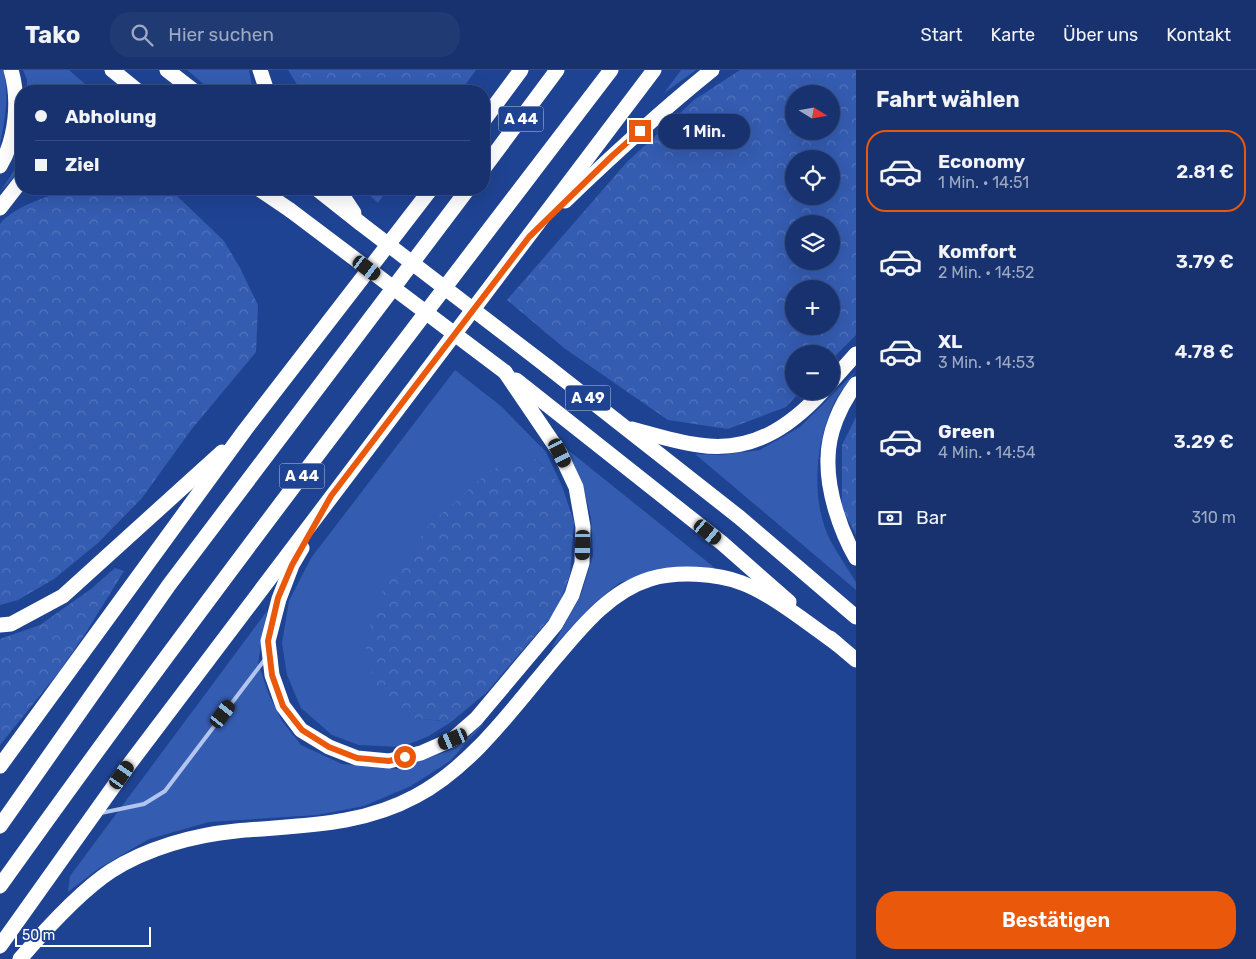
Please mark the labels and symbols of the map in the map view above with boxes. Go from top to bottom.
north arrow [785,85,840,140]
road number: A 44 [498,106,544,132]
callout: 1 Min. [658,114,750,148]
route end [629,120,651,142]
car [350,253,383,283]
road number: A 49 [566,386,610,410]
car [546,436,573,470]
road number: A 44 [280,464,324,488]
car [691,517,724,547]
car [575,530,590,560]
car [207,698,238,730]
car [436,726,469,752]
route start [394,746,416,768]
car [107,758,136,792]
scale bar [15,924,151,947]

